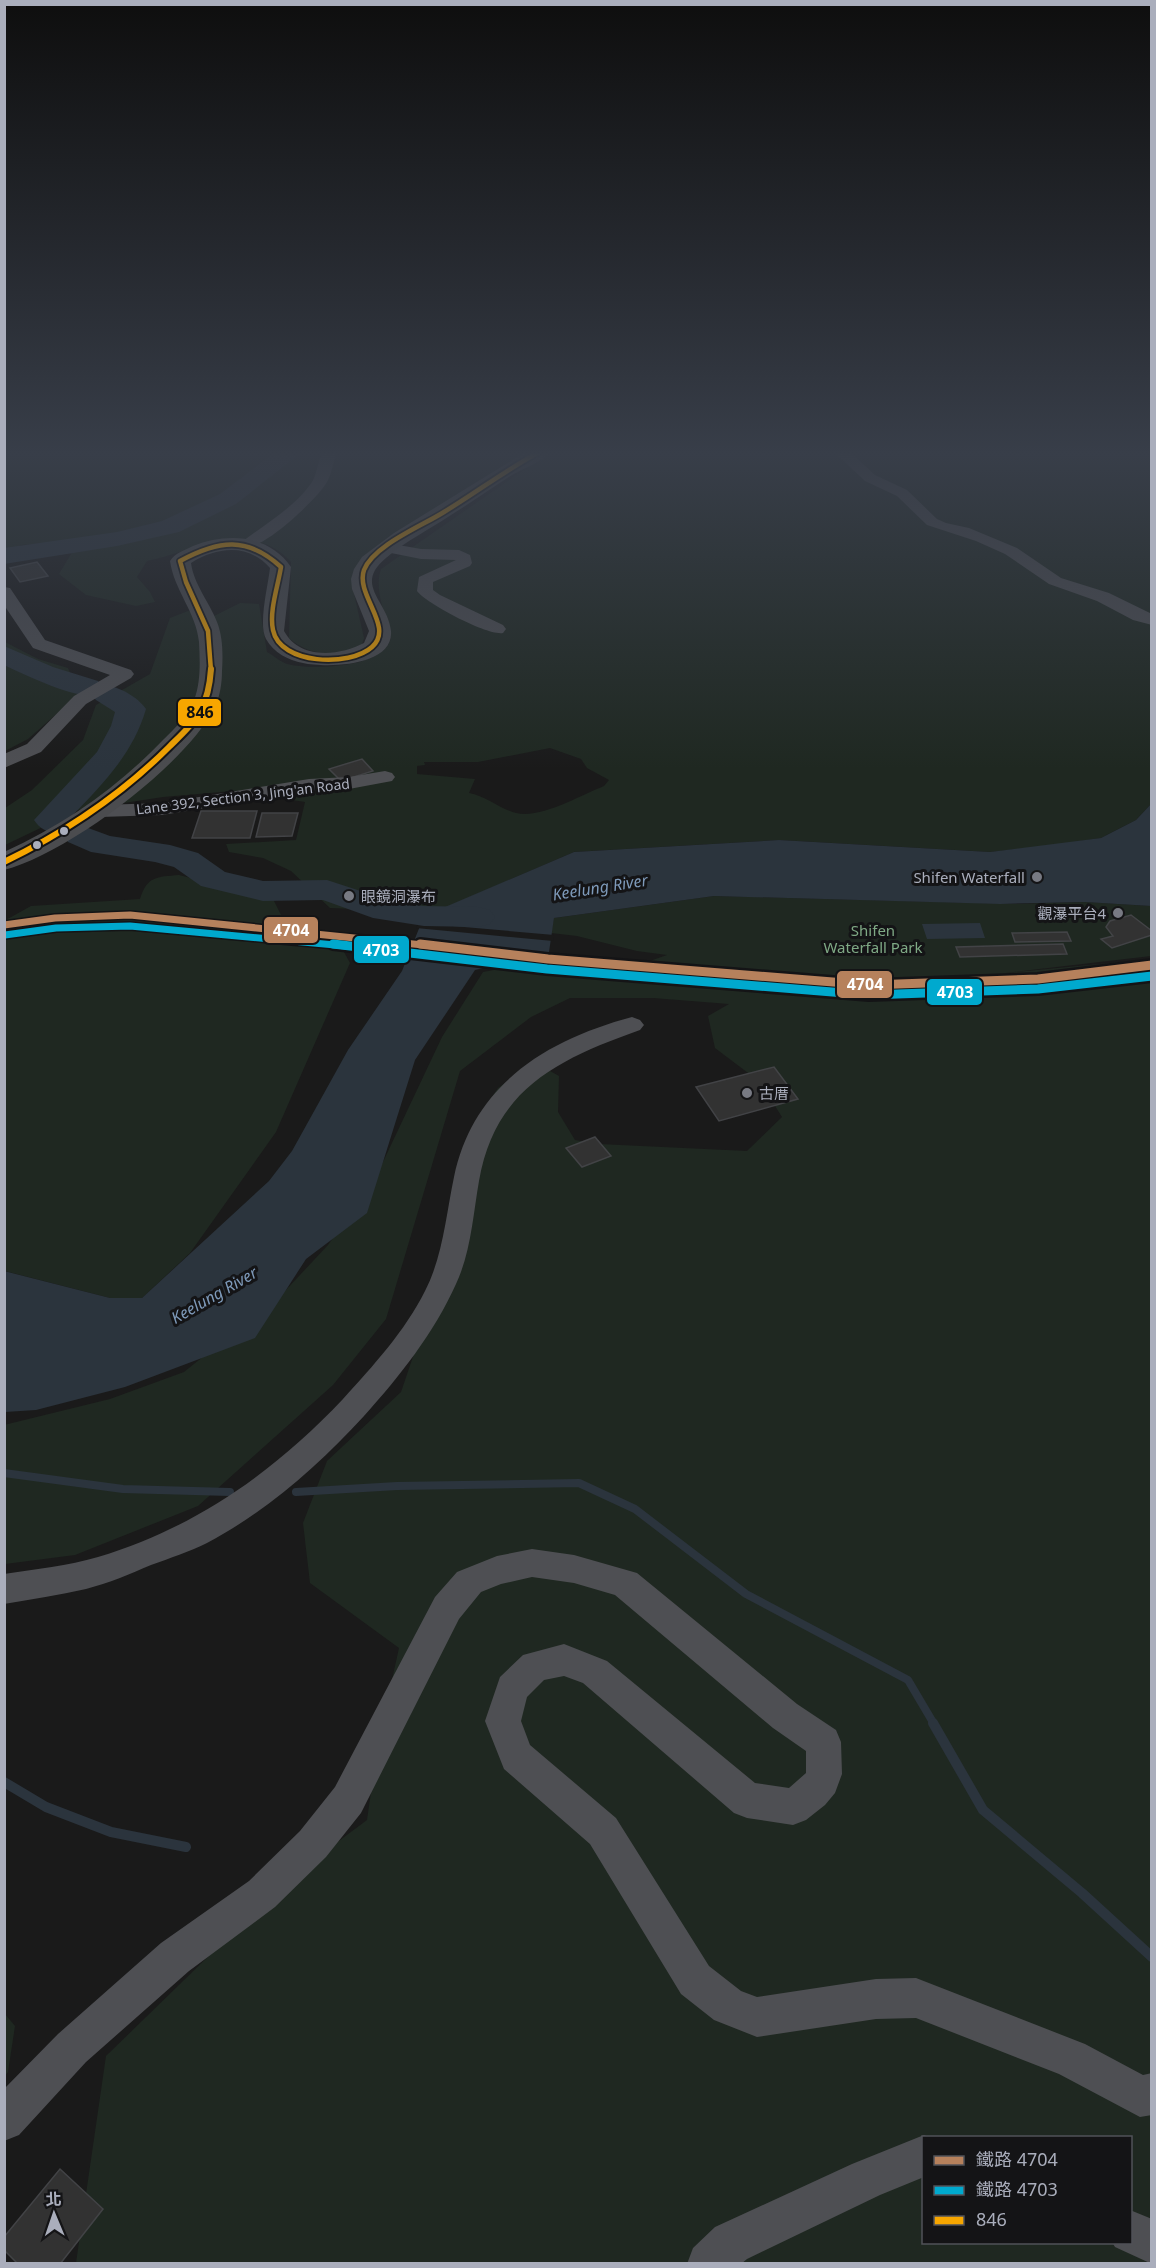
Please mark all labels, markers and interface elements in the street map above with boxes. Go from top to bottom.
line badge: 846 [177,698,222,727]
text: 846 [186,701,214,723]
street label: Lane 392, Section 3, Jing'an Road [135,773,351,819]
unlabelled marker [58,825,70,837]
unlabelled marker [31,839,43,851]
place label: Shifen Waterfall [913,867,1025,887]
water label: Keelung River [551,869,650,905]
marker: Shifen Waterfall [1030,870,1044,884]
place label: 眼鏡洞瀑布 [361,886,436,906]
marker: 眼鏡洞瀑布 [342,889,356,903]
place label: 觀瀑平台4 [1037,903,1106,923]
marker: 觀瀑平台4 [1111,906,1125,920]
line badge: 4704 [263,916,319,944]
text: 4704 [273,919,309,941]
park label: Shifen Waterfall Park [823,920,923,957]
line badge: 4703 [353,935,410,964]
text: 4703 [363,939,399,961]
line badge: 4704 [836,970,893,999]
text: 4704 [847,973,883,995]
line badge: 4703 [926,978,983,1006]
text: 4703 [937,981,973,1003]
place label: 古厝 [759,1083,789,1103]
marker: 古厝 [740,1086,754,1100]
water label: Keelung River [167,1261,262,1329]
legend [922,2136,1132,2244]
text: 鐵路 4704 [976,2147,1058,2171]
text: 鐵路 4703 [976,2177,1058,2201]
north arrow [24,2184,84,2244]
text: 北 [45,2188,62,2210]
text: 846 [976,2207,1007,2231]

